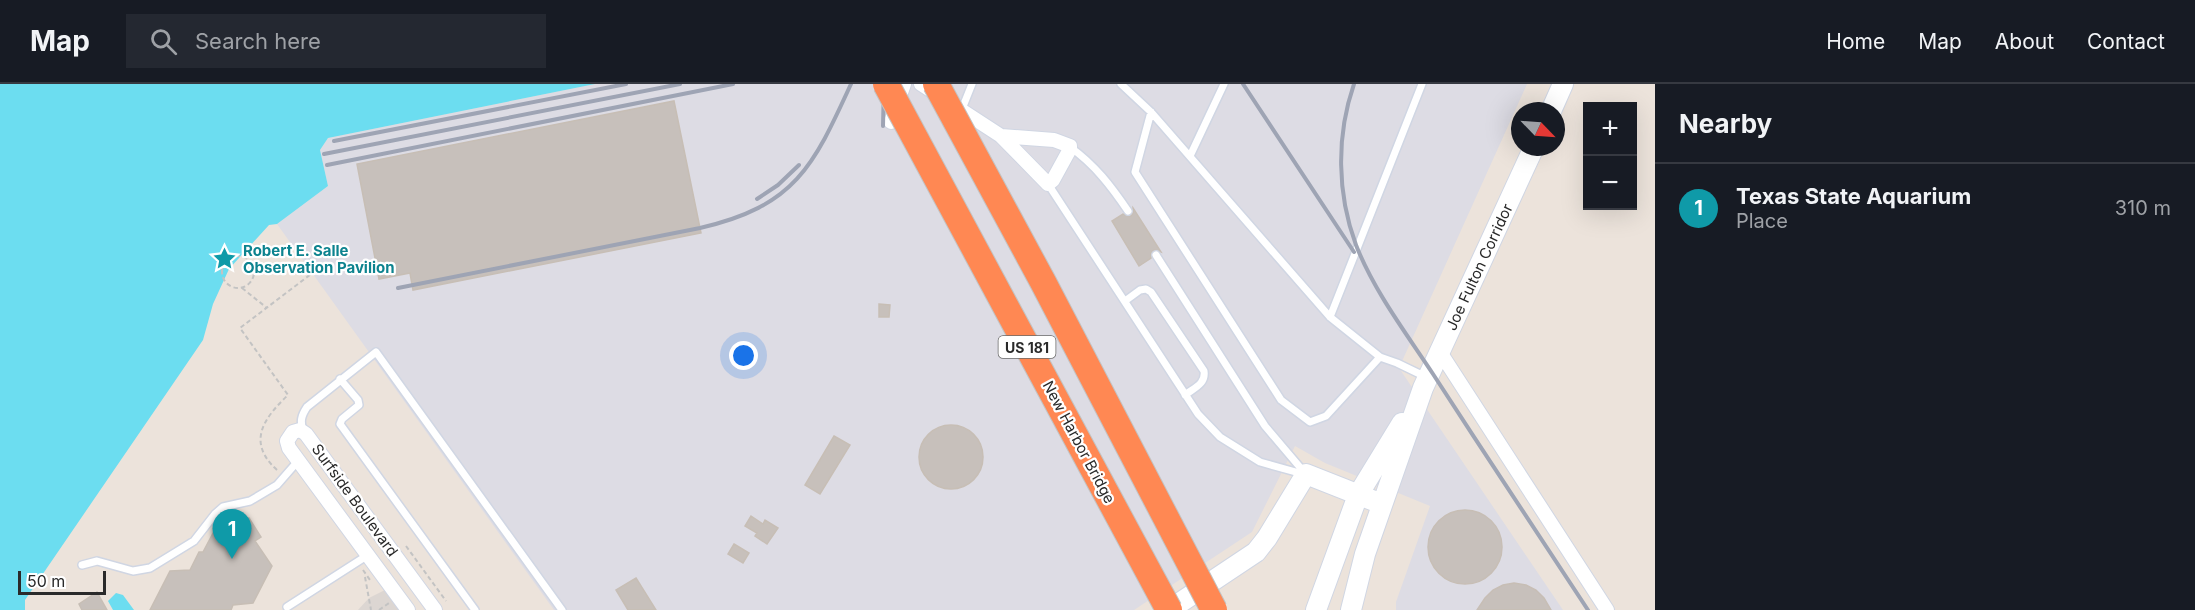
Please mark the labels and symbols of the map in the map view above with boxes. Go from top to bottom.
north arrow [1511,102,1565,156]
street label: Joe Fulton Corridor [1441,200,1517,333]
place label: Robert E. Salle Observation Pavilion [243,241,395,277]
place icon: Robert E. Salle Observation Pavilion [212,246,238,272]
road number: US 181 [998,336,1056,358]
your location [729,341,758,370]
street label: New Harbor Bridge [1039,377,1119,507]
street label: Surfside Boulevard [308,440,402,560]
pin: 1 [212,510,252,559]
scale bar [18,568,106,596]

